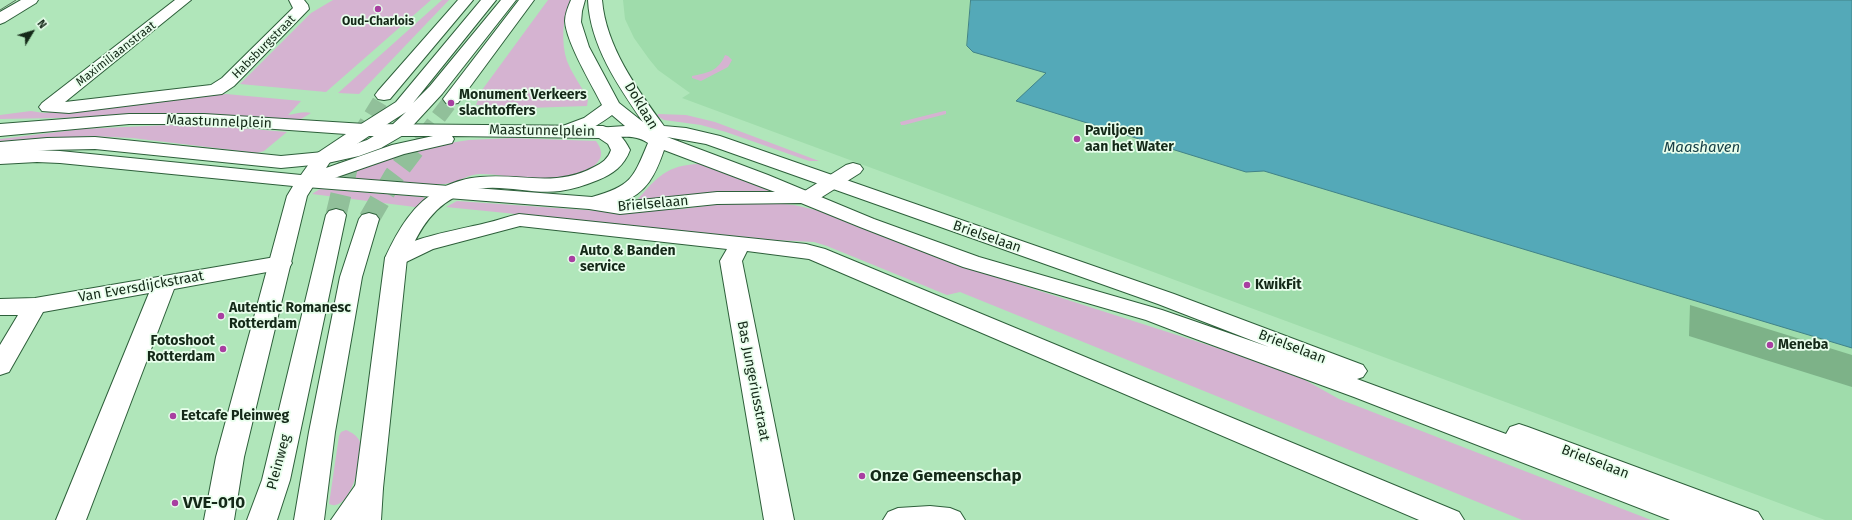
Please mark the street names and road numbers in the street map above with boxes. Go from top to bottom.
street label: Habsburgstraat [229,12,299,82]
street label: Maximiliaanstraat [73,18,159,90]
street label: Doklaan [620,79,662,133]
street label: Maastunnelplein [166,112,272,132]
street label: Maastunnelplein [489,122,595,140]
street label: Brielselaan [617,193,689,215]
street label: Brielselaan [951,217,1023,257]
street label: Van Eversdijckstraat [77,268,205,306]
street label: Bas Jungeriusstraat [733,319,773,443]
street label: Brielselaan [1256,326,1328,368]
street label: Pleinweg [264,432,294,492]
street label: Brielselaan [1559,441,1631,483]

